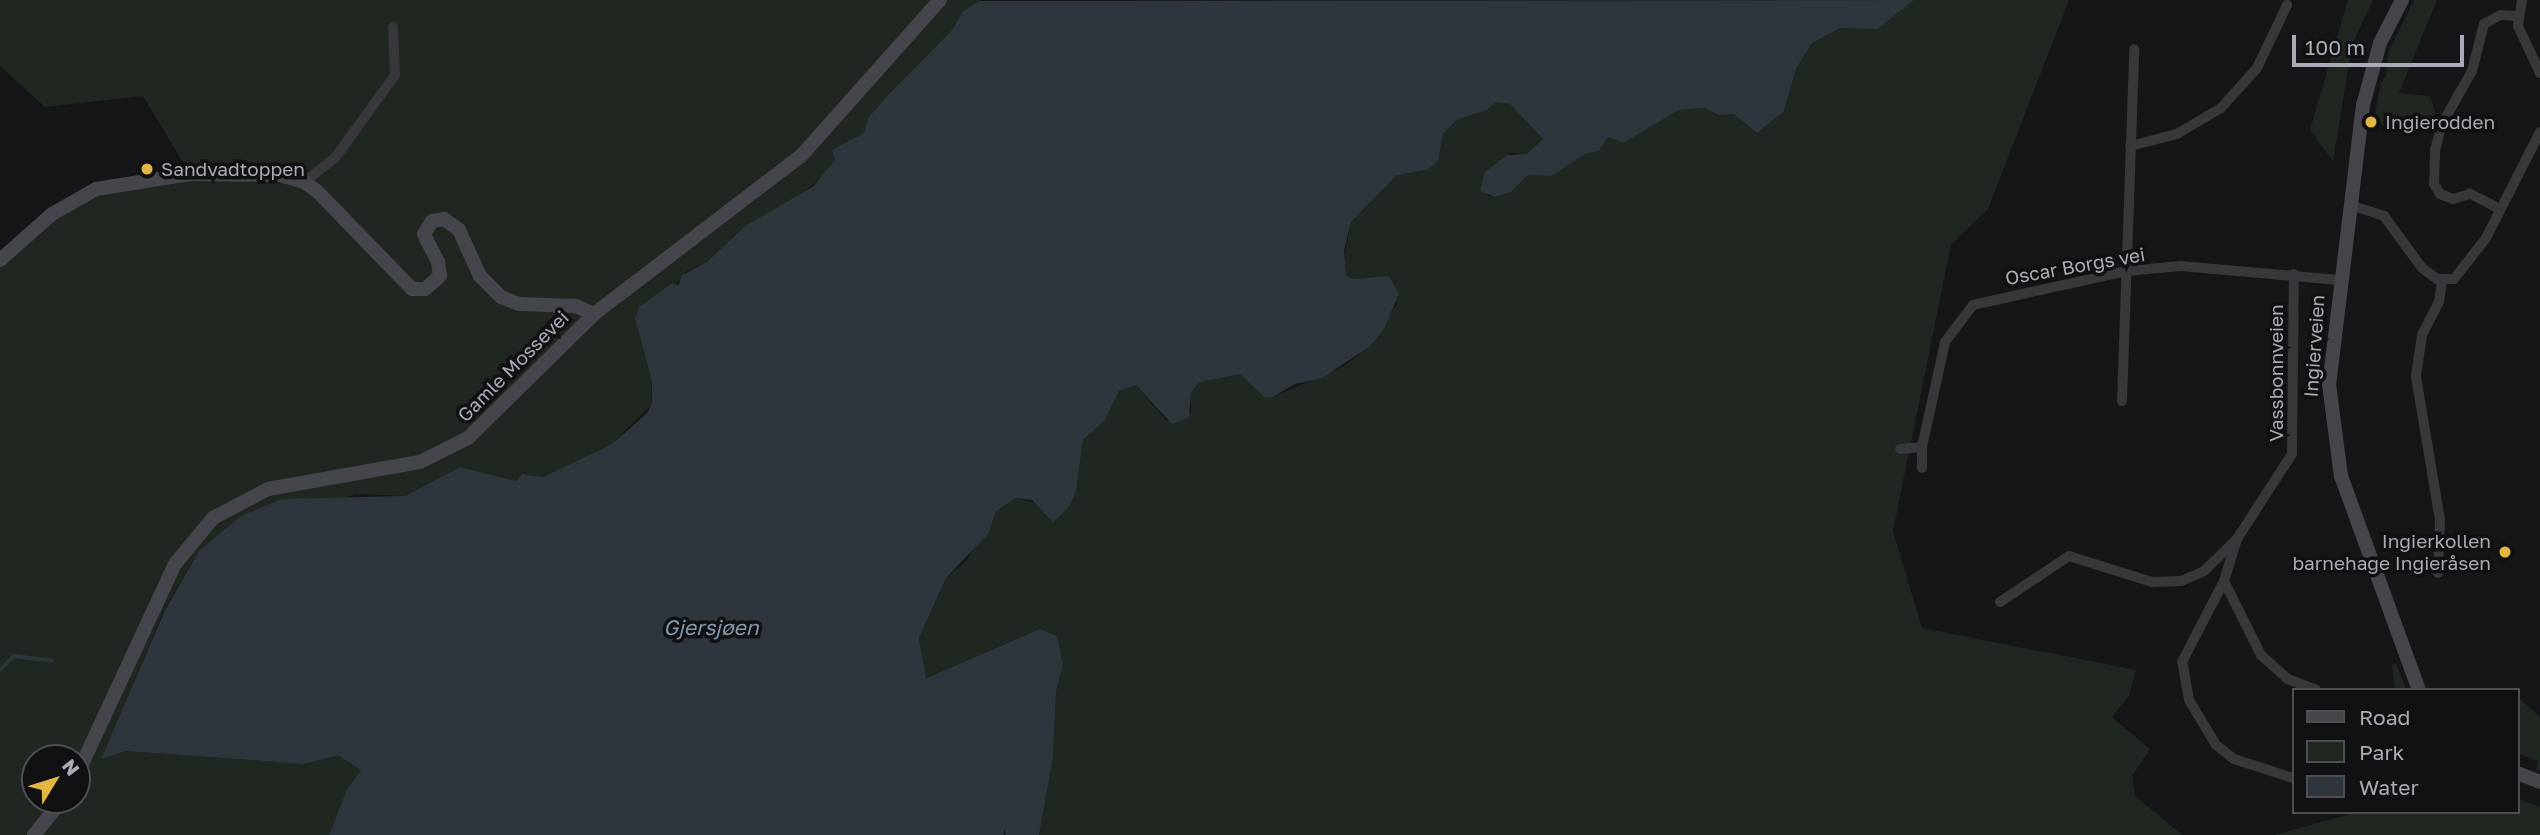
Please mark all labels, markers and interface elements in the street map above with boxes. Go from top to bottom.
scale bar [2295,21,2466,65]
text: 100 m [2305,34,2365,60]
place label: Ingierodden [2385,111,2495,133]
marker: Ingierodden [2363,114,2379,130]
place label: Sandvadtoppen [161,158,305,180]
marker: Sandvadtoppen [139,161,155,177]
street label: Oscar Borgs vei [2003,242,2147,290]
street label: Ingierveien [2299,294,2329,398]
street label: Vassbonnveien [2265,304,2287,442]
street label: Gamle Mossevei [453,306,573,426]
place label: Ingierkollen barnehage Ingieråsen [2292,530,2491,574]
marker: Ingierkollen barnehage Ingieråsen [2497,544,2513,560]
water label: Gjersjøen [663,614,759,640]
legend [2292,688,2519,814]
text: Road [2359,704,2410,730]
text: Park [2359,739,2404,765]
north arrow [21,744,91,814]
text: N [58,754,85,780]
text: Water [2359,774,2419,800]

